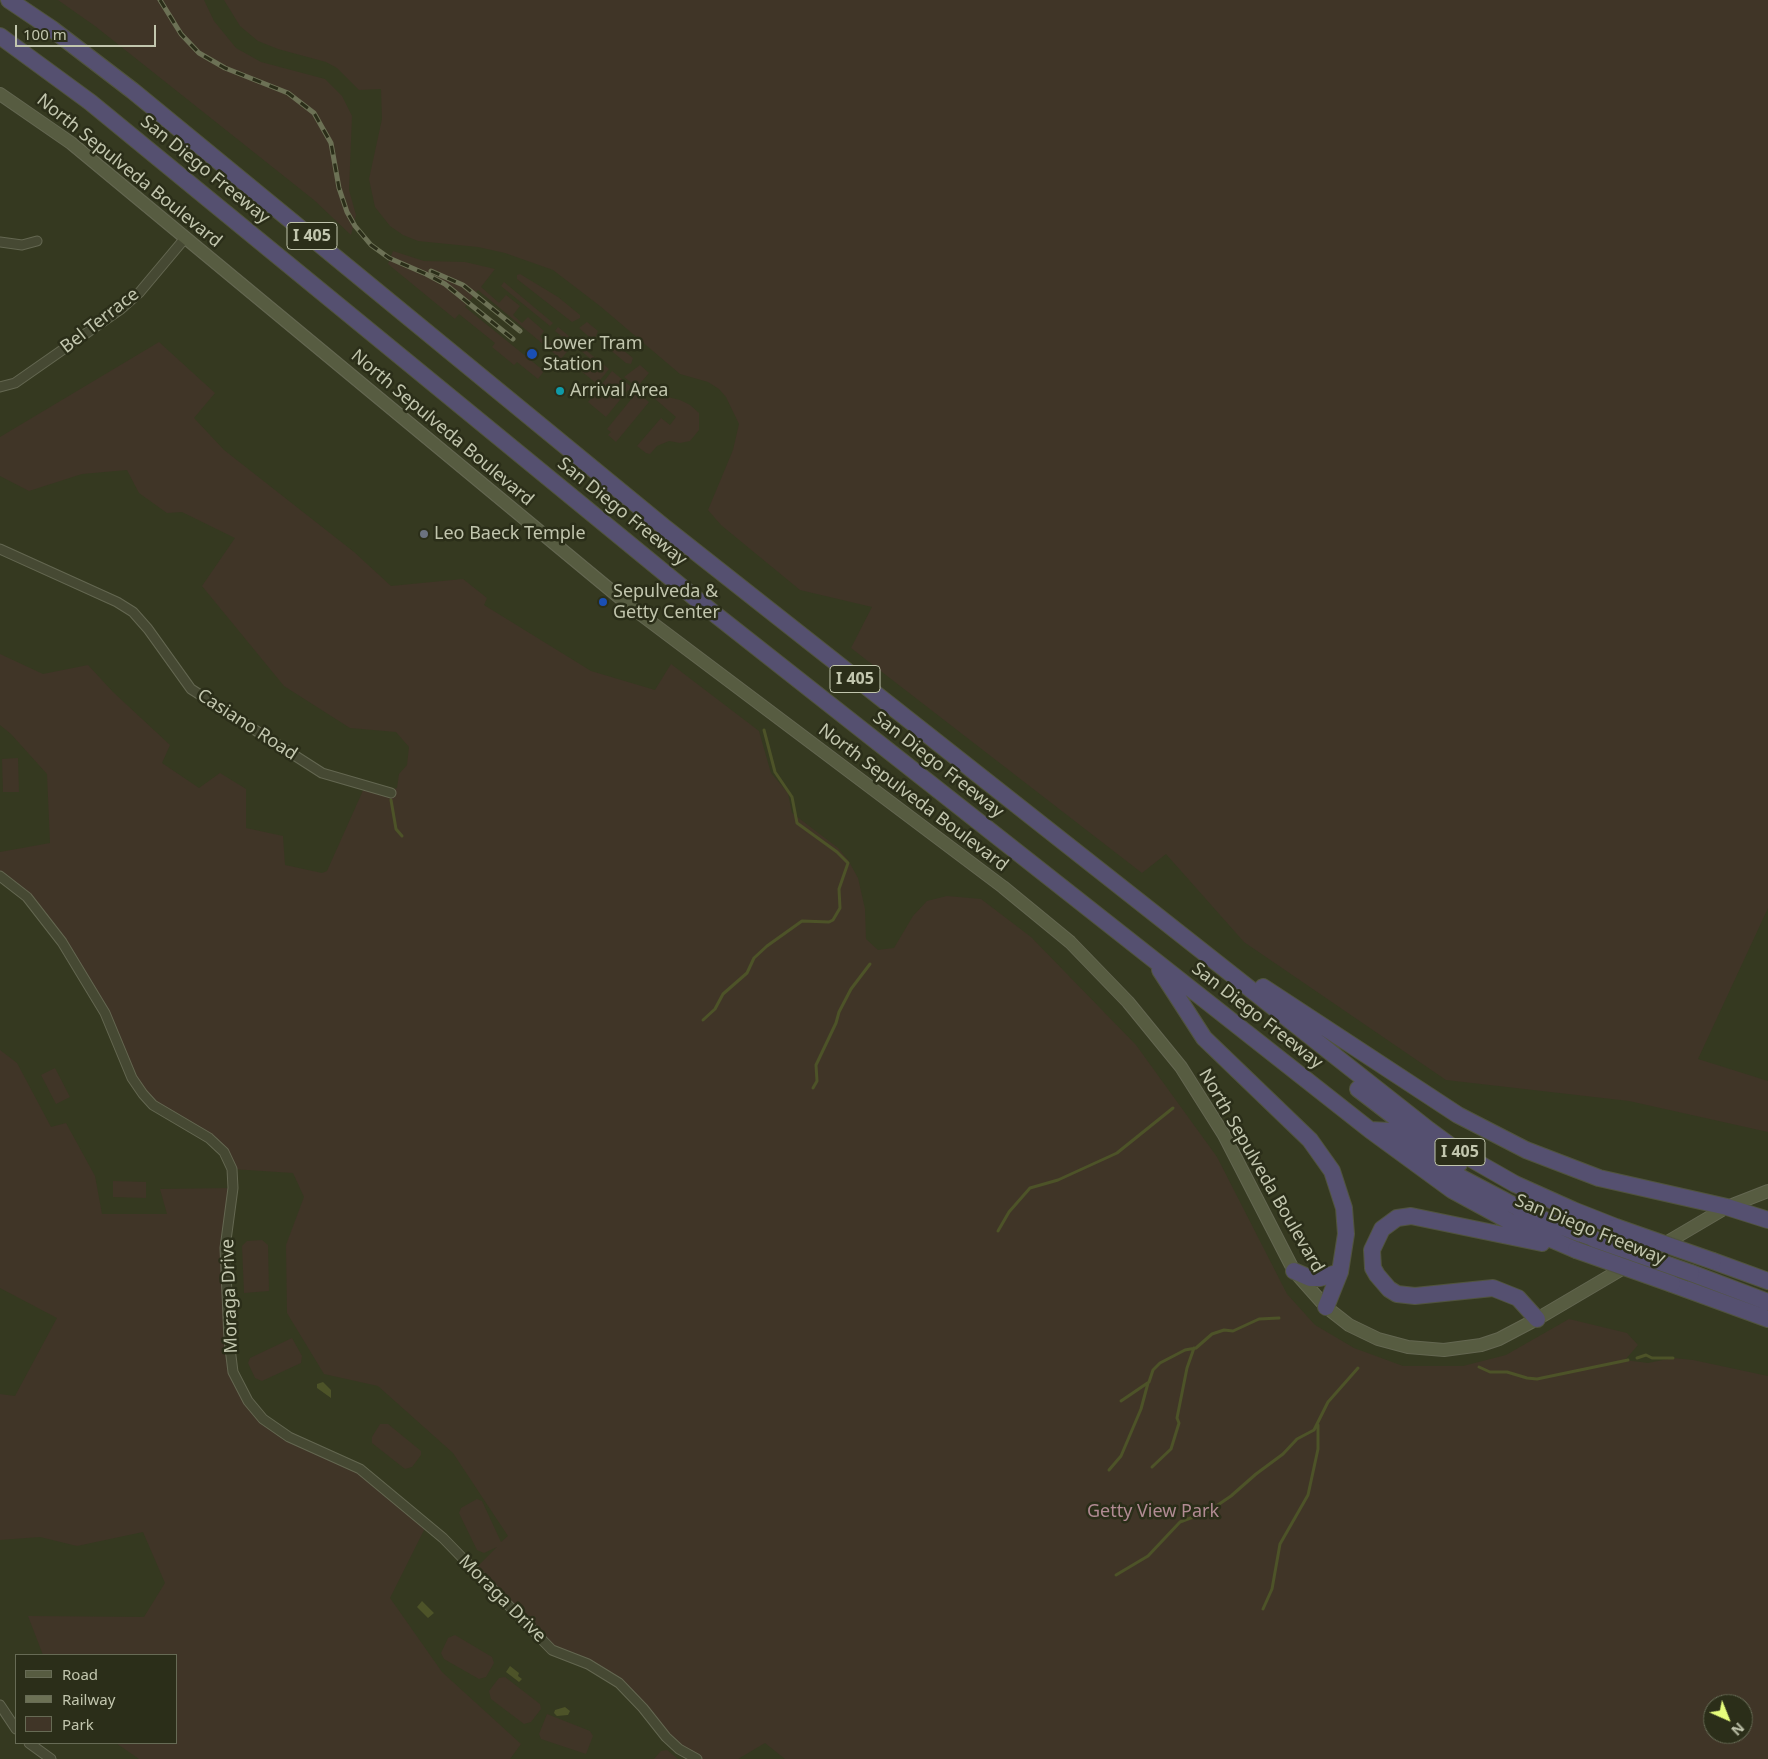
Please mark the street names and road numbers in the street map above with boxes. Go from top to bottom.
street label: North Sepulveda Boulevard [32,90,226,252]
street label: San Diego Freeway [136,111,274,229]
road number: I 405 [287,222,337,250]
street label: Bel Terrace [57,284,143,358]
street label: North Sepulveda Boulevard [346,345,538,511]
street label: San Diego Freeway [553,453,691,571]
road number: I 405 [830,666,880,692]
street label: Casiano Road [193,685,301,765]
street label: San Diego Freeway [868,707,1008,823]
street label: North Sepulveda Boulevard [814,720,1012,876]
street label: San Diego Freeway [1187,958,1327,1074]
street label: North Sepulveda Boulevard [1194,1065,1328,1277]
road number: I 405 [1435,1138,1485,1166]
street label: San Diego Freeway [1512,1190,1668,1270]
street label: Moraga Drive [217,1238,243,1354]
street label: Moraga Drive [454,1551,550,1647]

